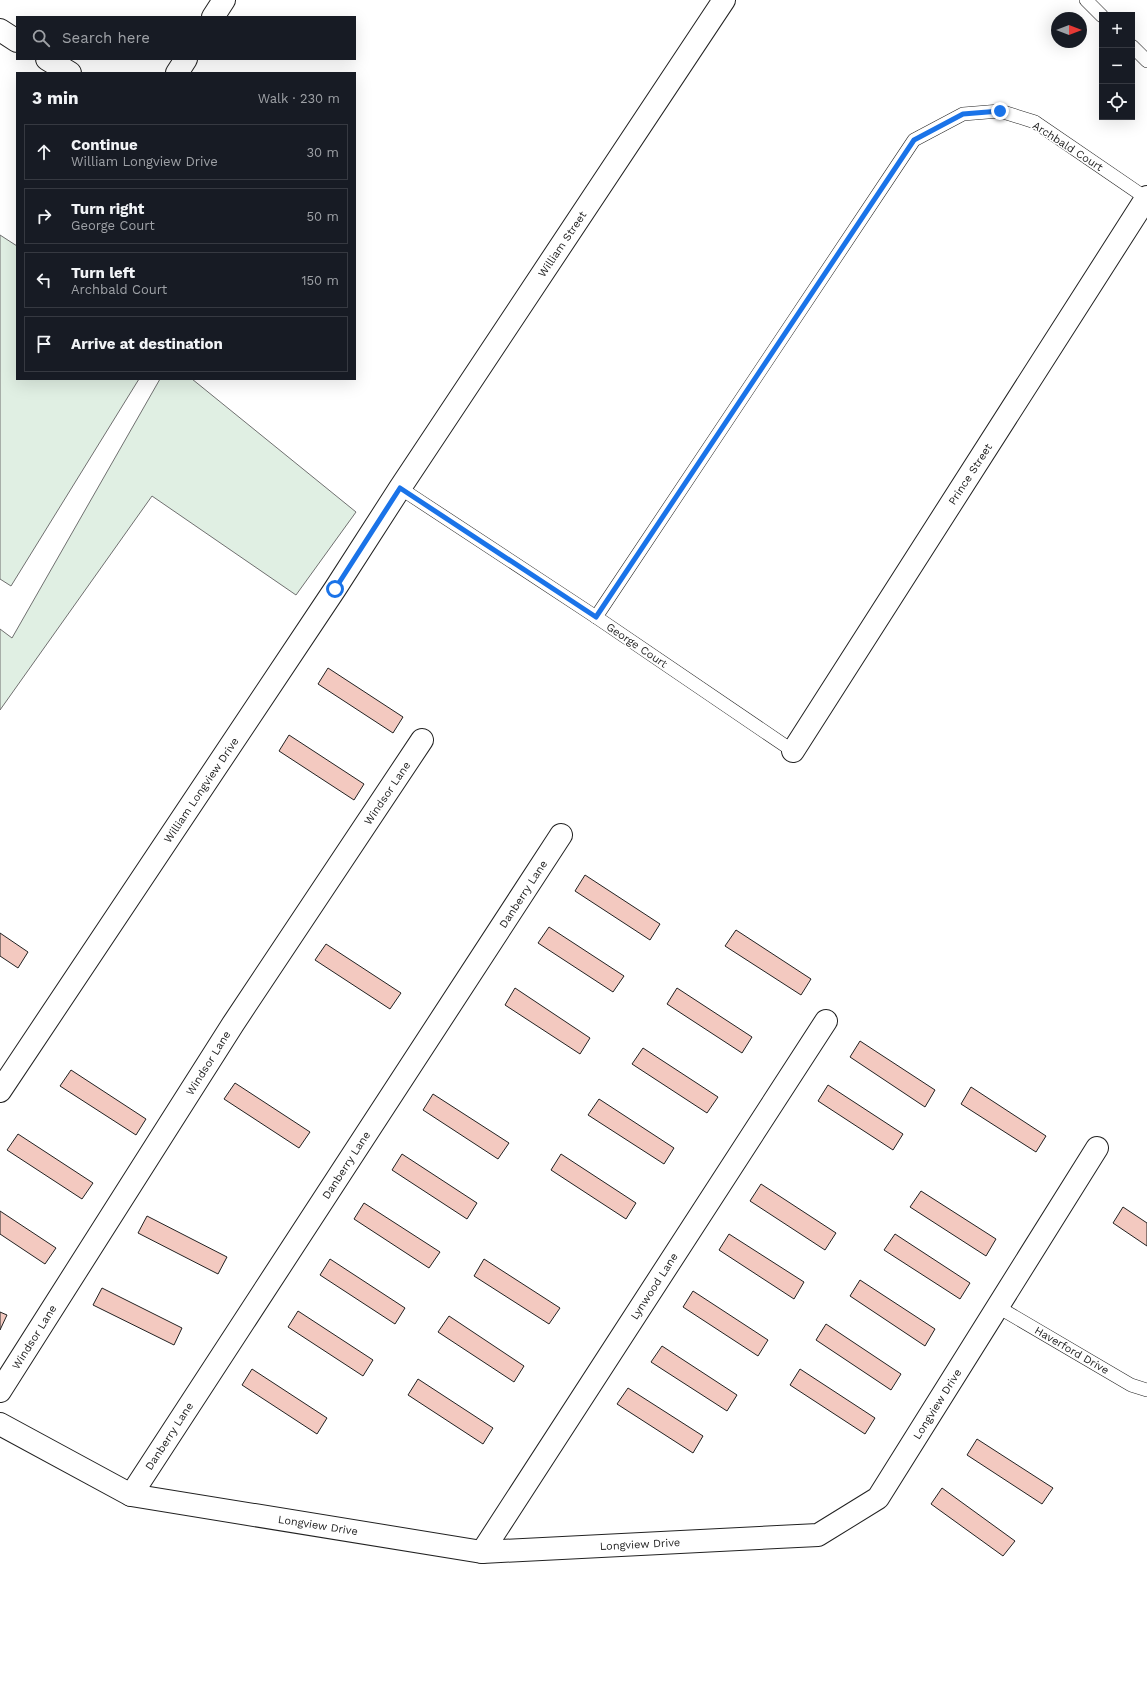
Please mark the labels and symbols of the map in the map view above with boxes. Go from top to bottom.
north arrow [1051,12,1087,48]
route end [991,102,1009,120]
street label: Archbald Court [1030,119,1106,174]
street label: William Street [536,209,589,280]
street label: Prince Street [946,441,995,507]
route start [326,580,344,598]
street label: George Court [604,620,670,671]
street label: William Longview Drive [161,735,242,845]
street label: Windsor Lane [361,759,413,827]
street label: Danberry Lane [497,858,550,931]
street label: Windsor Lane [183,1029,233,1098]
street label: Danberry Lane [320,1129,373,1202]
street label: Lynwood Lane [628,1251,681,1322]
street label: Windsor Lane [9,1303,59,1372]
street label: Haverford Drive [1032,1324,1111,1377]
street label: Longview Drive [911,1367,964,1442]
street label: Danberry Lane [143,1400,196,1473]
street label: Longview Drive [277,1513,359,1538]
street label: Longview Drive [599,1536,681,1553]

